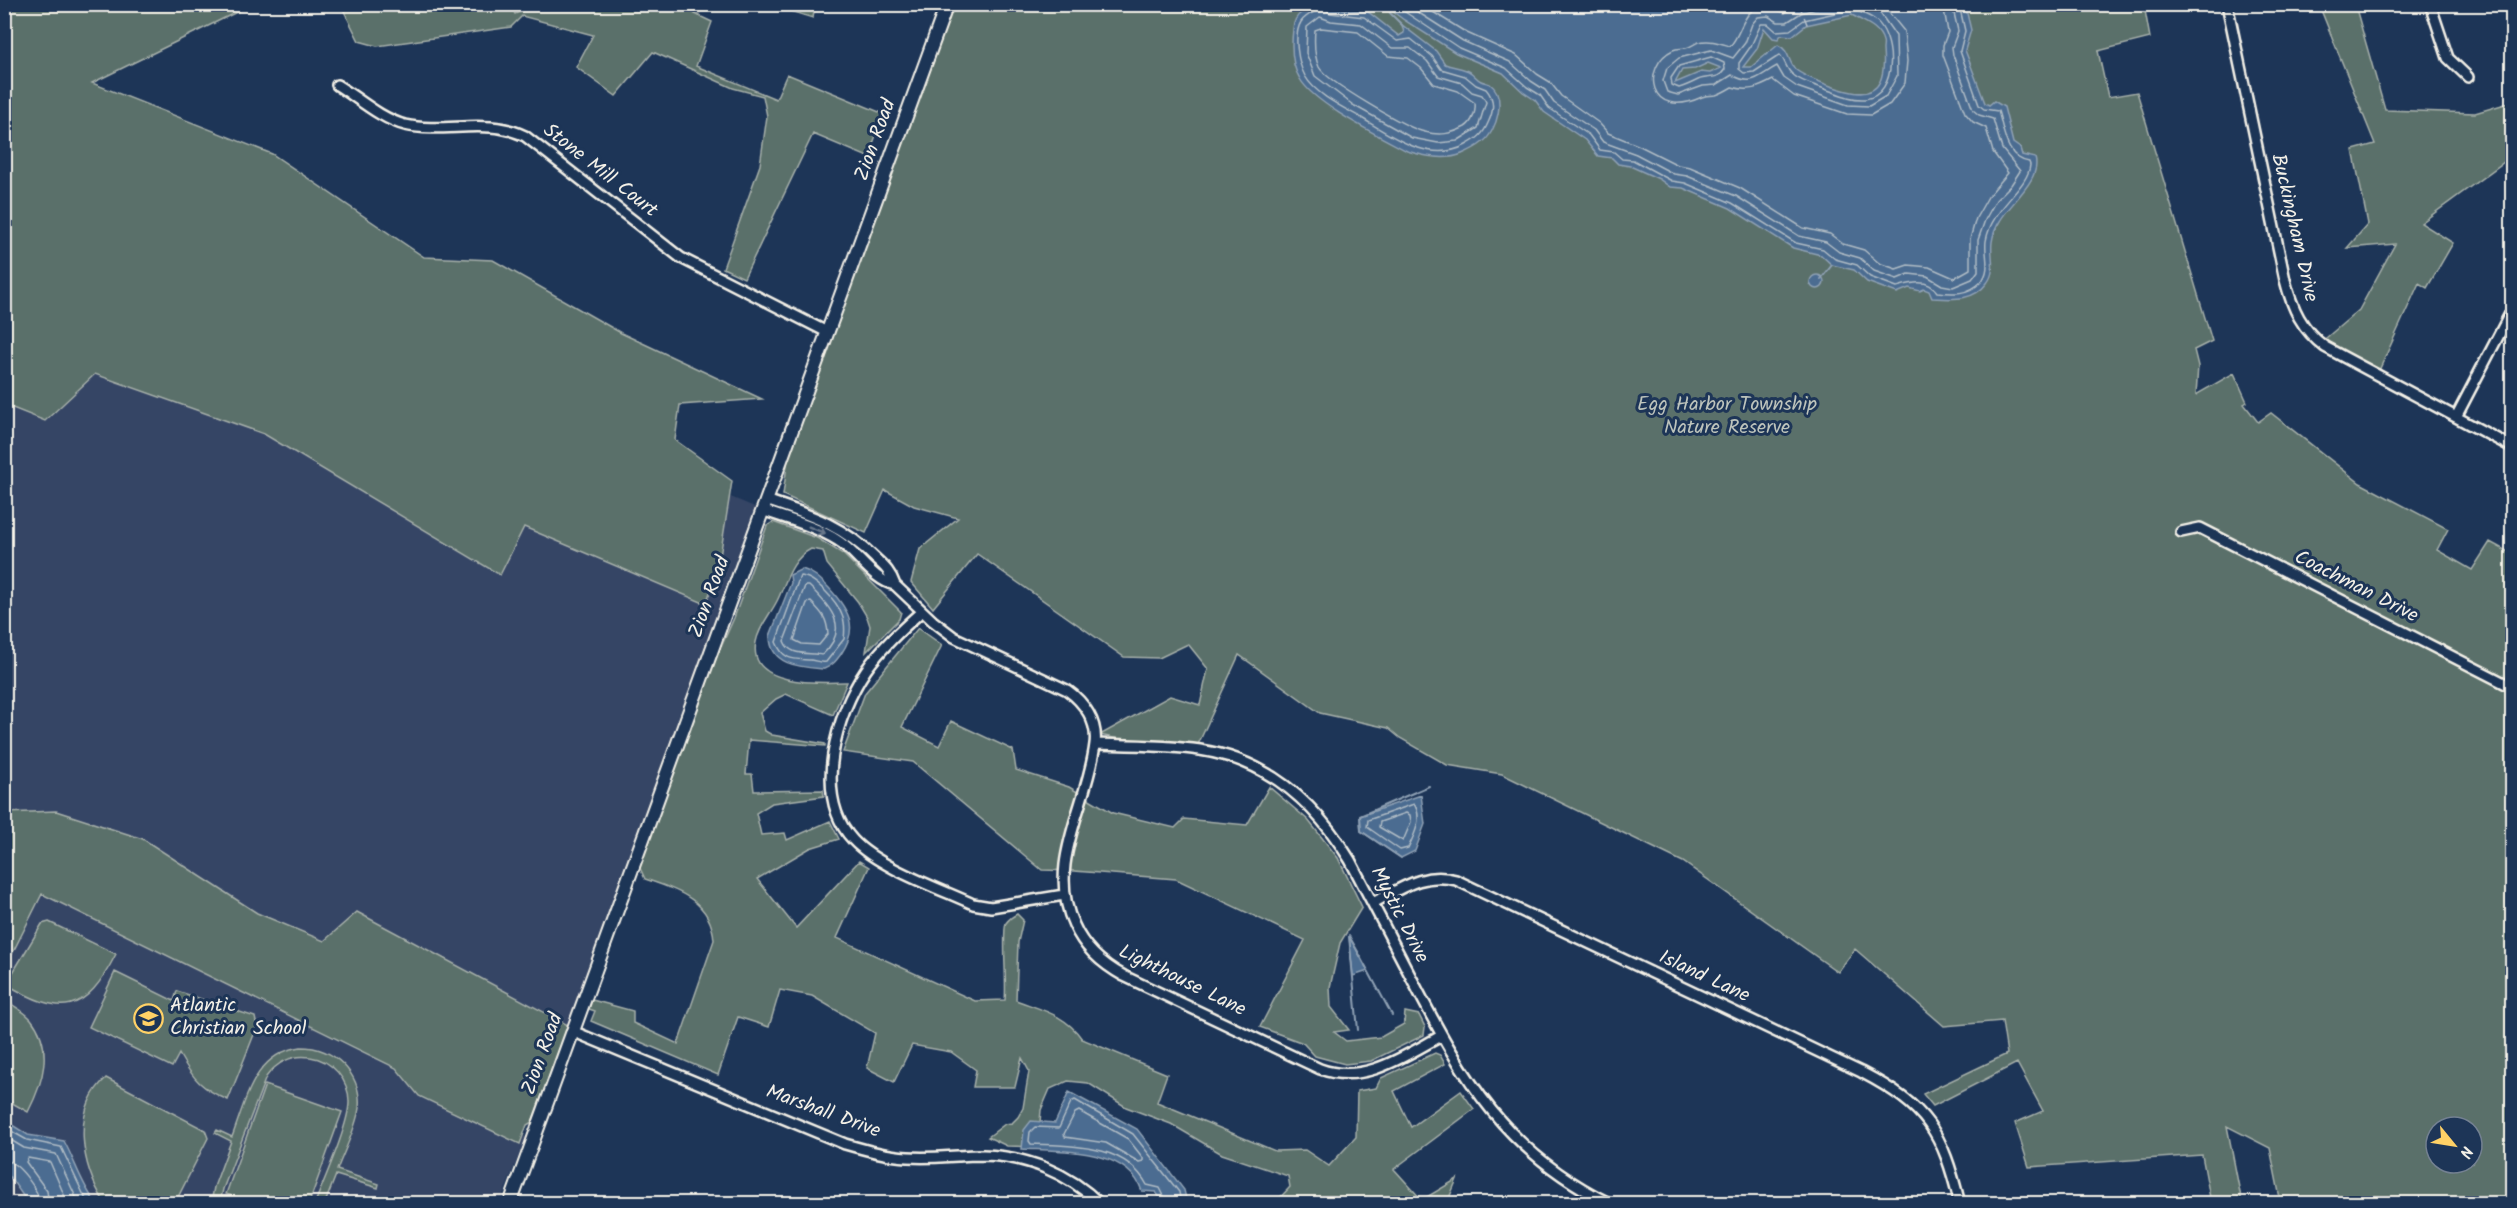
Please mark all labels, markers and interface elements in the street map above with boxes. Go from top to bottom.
street label: Zion Road [846,94,906,185]
street label: Stone Mill Court [536,116,665,226]
street label: Buckingham Drive [2261,151,2327,305]
park label: Egg Harbor Township Nature Reserve [1637,389,1817,444]
one-way arrow [808,525,826,536]
street label: Coachman Drive [2288,542,2424,632]
street label: Zion Road [680,551,740,642]
street label: Mystic Drive [1361,861,1437,969]
street label: Lighthouse Lane [1113,936,1251,1026]
street label: Island Lane [1653,942,1755,1012]
place label: Atlantic Christian School [170,990,307,1045]
school or university icon: Atlantic Christian School [133,1002,165,1034]
street label: Zion Road [513,1008,573,1099]
street label: Marshall Drive [761,1076,885,1148]
north arrow [2424,1115,2484,1175]
text: N [2452,1141,2479,1162]

